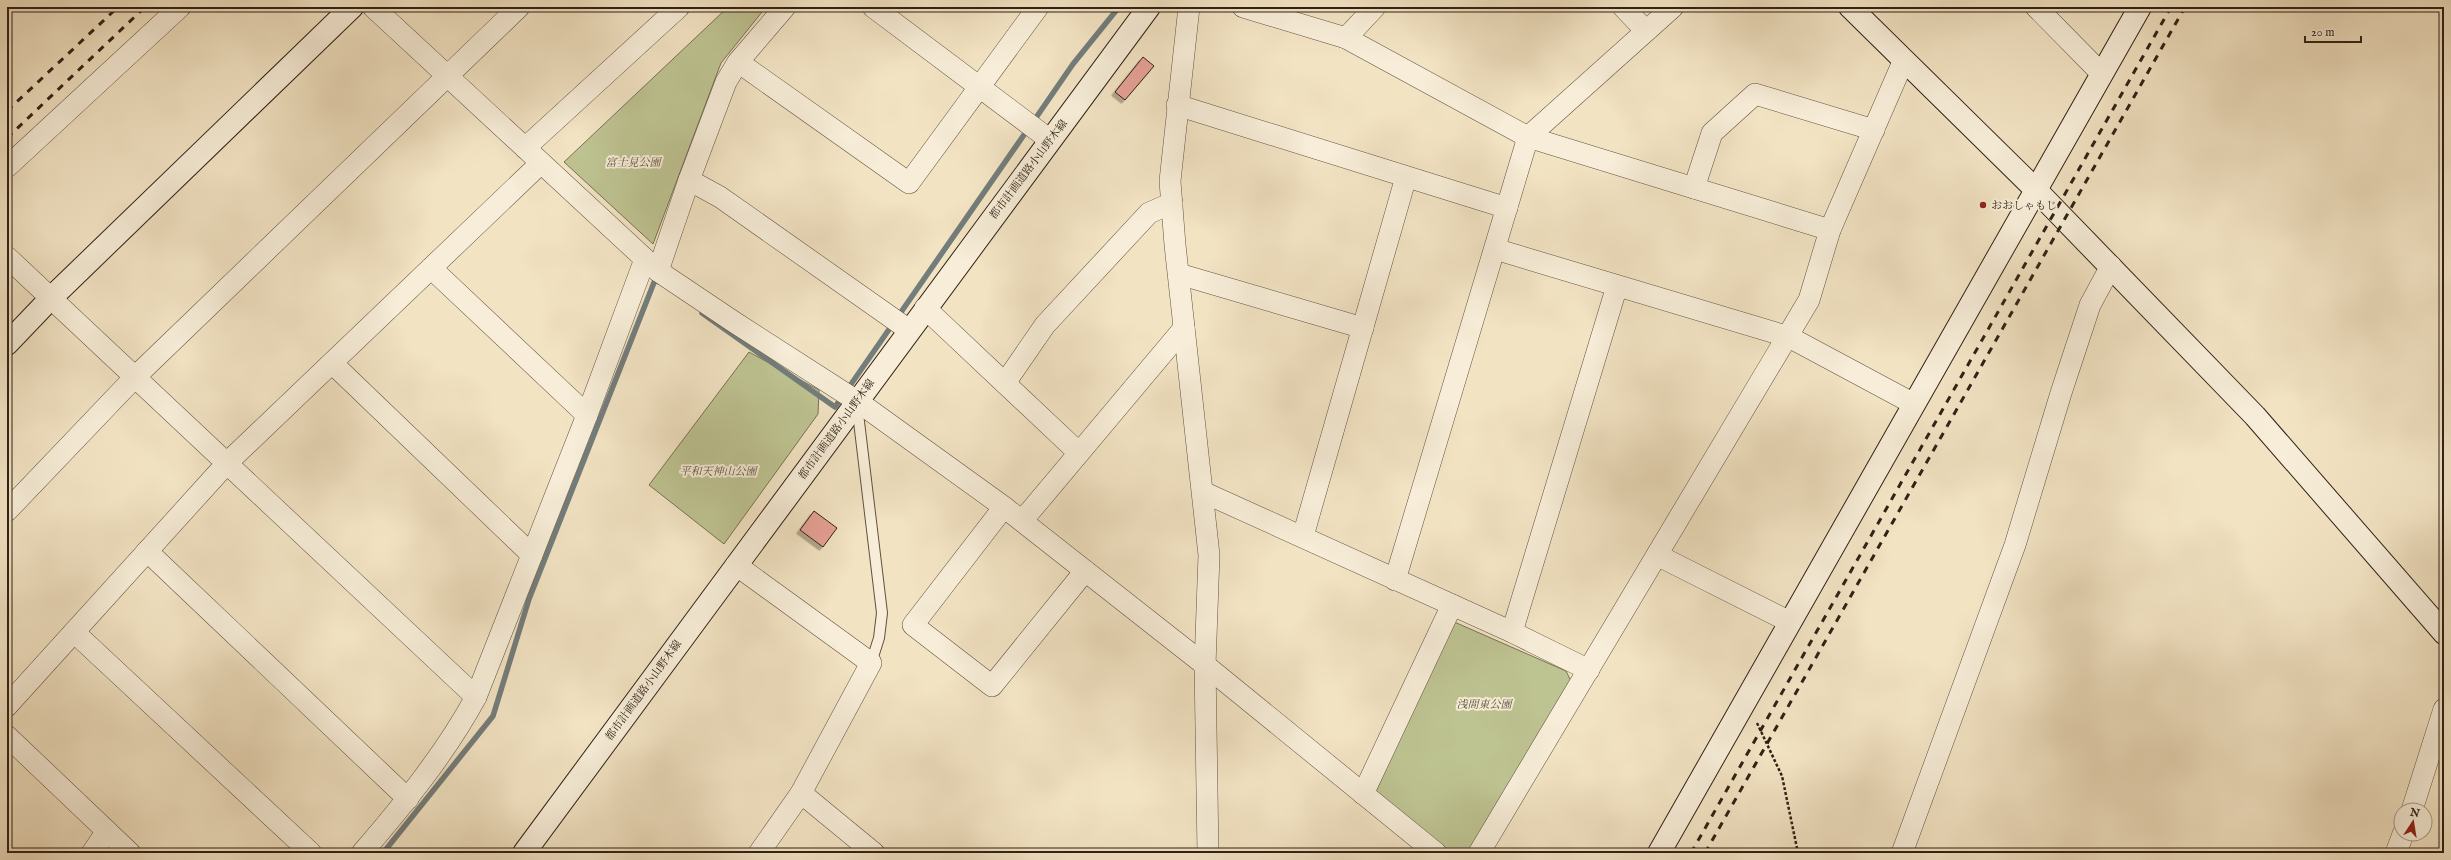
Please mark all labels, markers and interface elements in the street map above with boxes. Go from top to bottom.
scale bar [2305,18,2361,44]
text: 20 m [2311,25,2334,40]
street label: 都市計画道路小山野木線 [987,117,1071,222]
park label: 富士見公園 [606,156,662,170]
place label: おおしゃもじ [1991,199,2057,213]
marker: おおしゃもじ [1978,200,1988,210]
street label: 都市計画道路小山野木線 [796,377,878,483]
park label: 平和天神山公園 [680,465,758,479]
street label: 都市計画道路小山野木線 [603,638,685,744]
park label: 浅間東公園 [1457,698,1513,712]
north arrow [2393,802,2433,842]
text: N [2408,805,2421,821]

